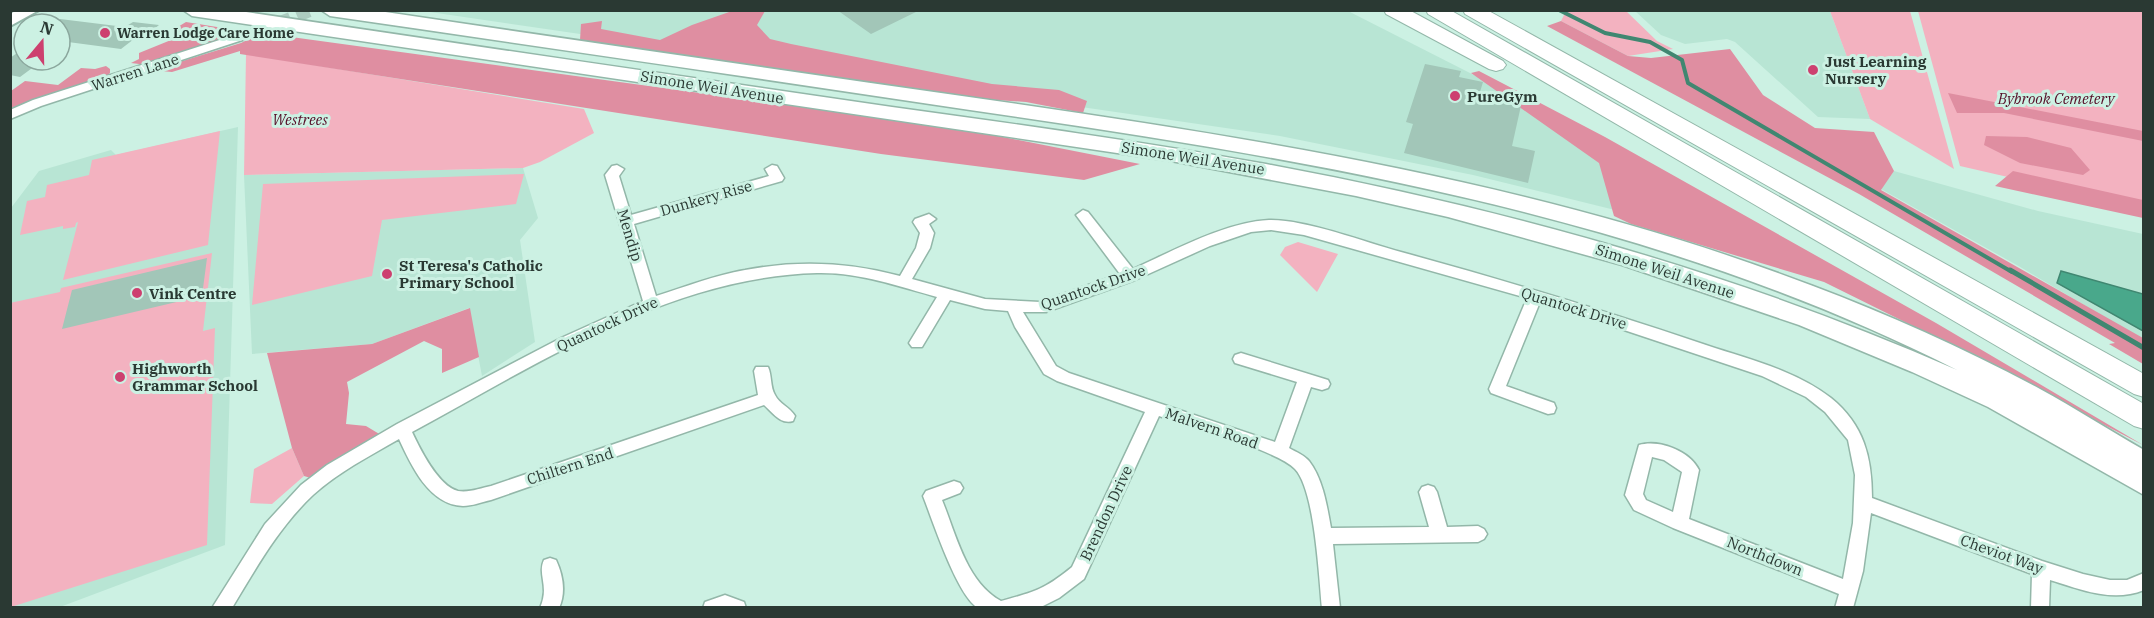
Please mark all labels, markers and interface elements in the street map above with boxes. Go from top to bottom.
north arrow [12,12,72,72]
text: N [38,16,56,39]
place label: Warren Lodge Care Home [117,24,294,42]
marker: Warren Lodge Care Home [98,26,112,40]
street label: Warren Lane [89,49,181,95]
place label: Just Learning Nursery [1825,52,1927,88]
marker: Just Learning Nursery [1806,63,1820,77]
street label: Simone Weil Avenue [639,66,785,108]
place label: PureGym [1467,87,1538,106]
marker: PureGym [1448,89,1462,103]
park label: Bybrook Cemetery [1997,89,2115,108]
park label: Westrees [272,110,328,129]
street label: Simone Weil Avenue [1120,137,1266,179]
street label: Dunkery Rise [658,176,754,220]
street label: Mendip [613,207,647,263]
street label: Simone Weil Avenue [1593,240,1737,302]
place label: St Teresa's Catholic Primary School [399,256,543,292]
street label: Quantock Drive [1038,260,1148,314]
marker: St Teresa's Catholic Primary School [380,267,394,281]
street label: Quantock Drive [1519,283,1629,333]
place label: Vink Centre [149,284,237,303]
marker: Vink Centre [130,286,144,300]
street label: Quantock Drive [553,292,661,356]
place label: Highworth Grammar School [132,359,258,395]
marker: Highworth Grammar School [113,370,127,384]
street label: Malvern Road [1163,403,1261,453]
street label: Chiltern End [524,443,616,489]
street label: Brendon Drive [1076,462,1136,564]
street label: Cheviot Way [1958,530,2046,578]
street label: Northdown [1724,532,1806,580]

